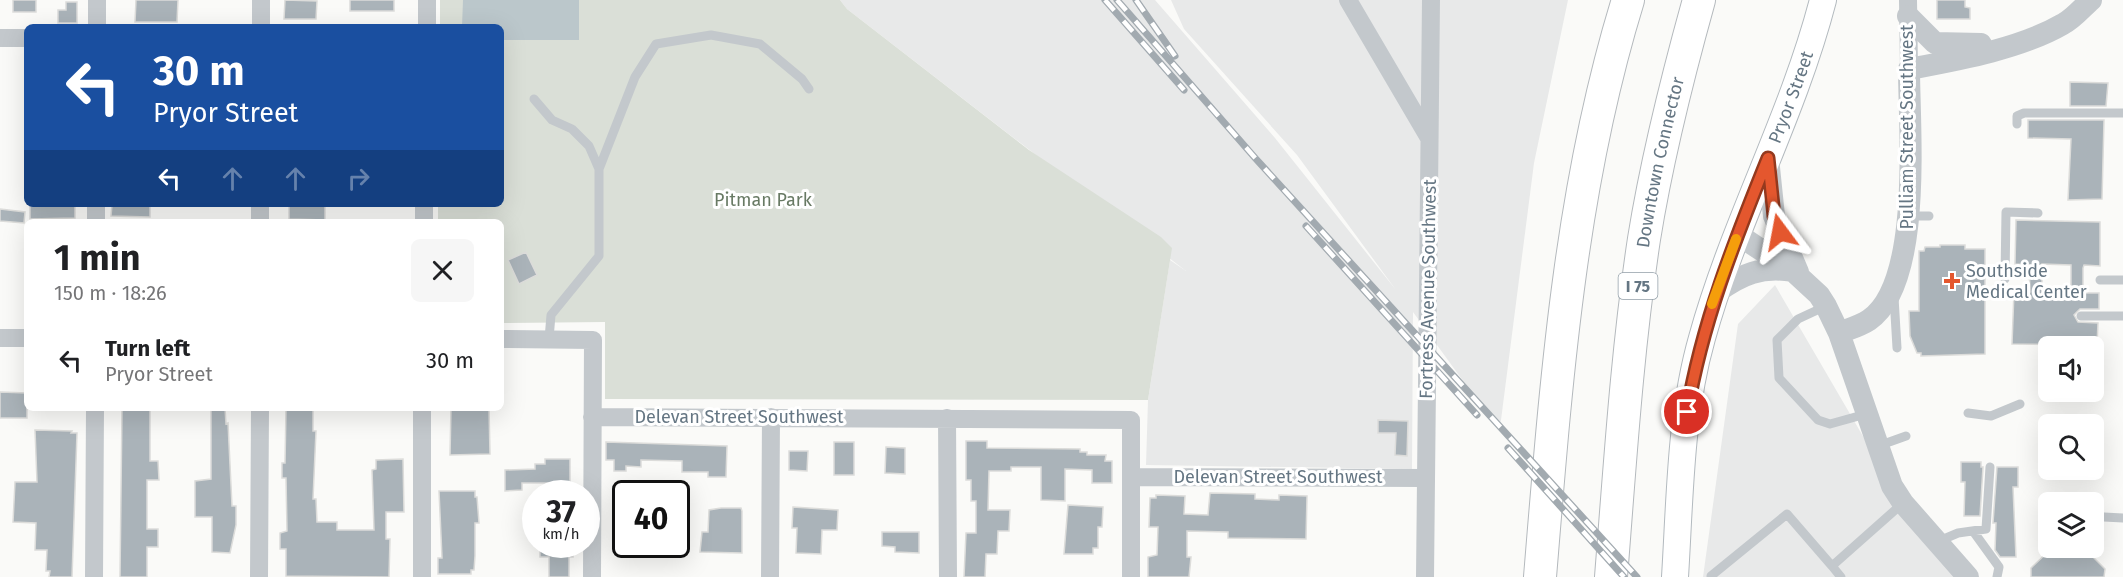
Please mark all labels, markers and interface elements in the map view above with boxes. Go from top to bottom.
street label: Pulliam Street Southwest [1896,24,1918,230]
text: 30 m [153,46,245,96]
icon: left [54,48,132,126]
street label: Pryor Street [1764,48,1818,147]
street label: Downtown Connector [1632,75,1689,249]
text: Pryor Street [153,97,298,129]
icon: left [153,162,186,195]
icon: ahead [216,162,249,195]
icon: ahead [279,162,312,195]
icon: right [342,162,375,195]
street label: Fortress Avenue Southwest [1415,178,1441,399]
park label: Pitman Park [714,189,813,211]
position arrow [1748,200,1812,264]
text: 1 min [54,236,141,280]
button: close [411,239,474,302]
place label: Southside Medical Center [1966,260,2087,303]
marker: Southside Medical Center [1943,272,1961,290]
road number: I 75 [1618,273,1658,299]
text: 150 m · 18:26 [54,281,167,305]
text: Turn left [105,335,190,362]
map controls [2038,336,2104,558]
button: sound [2038,336,2104,402]
icon: left [54,344,87,377]
text: 30 m [426,347,474,374]
text: Pryor Street [105,362,213,386]
pin [1661,386,1712,437]
icon: arrive [1670,395,1703,428]
street label: Delevan Street Southwest [634,406,844,428]
button: search [2038,414,2104,480]
street label: Delevan Street Southwest [1173,466,1383,488]
speed limit sign: 40 [612,480,690,558]
button: layers [2038,492,2104,558]
text: 37 [546,494,576,530]
text: km/h [542,525,580,543]

